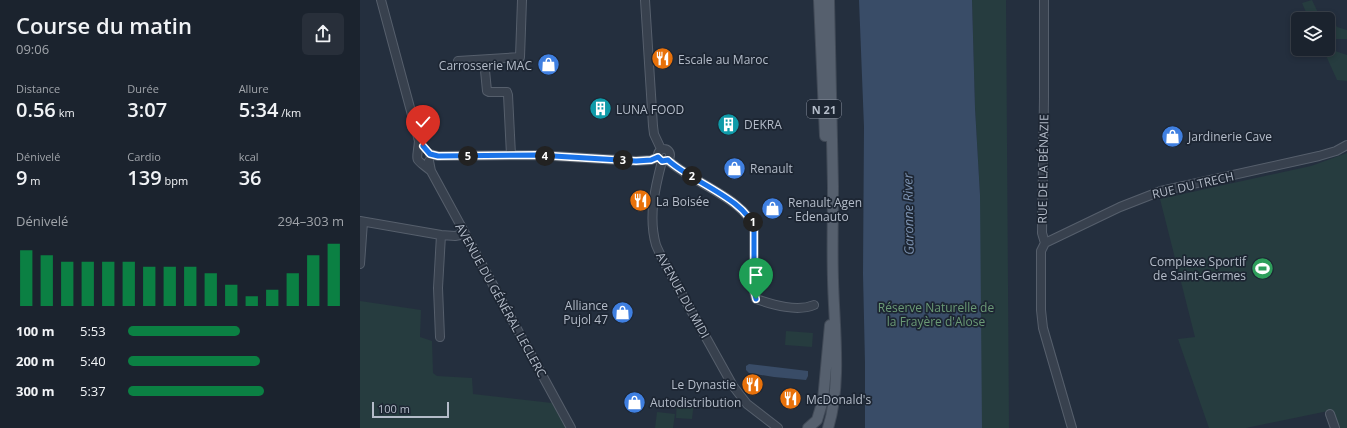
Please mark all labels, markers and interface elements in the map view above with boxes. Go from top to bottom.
text: Course du matin [16,10,192,40]
map controls [1291,12,1335,56]
button: layers [1291,12,1335,56]
button: share [302,13,344,55]
text: 09:06 [16,40,49,58]
restaurant icon: Escale au Maroc [650,46,676,72]
place label: Escale au Maroc [678,51,768,68]
shop icon: Carrosserie MAC [535,52,561,78]
place label: Carrosserie MAC [439,57,532,74]
text: Distance [16,81,60,96]
text: Durée [127,81,159,96]
text: Allure [239,81,269,96]
text: 0.56 [16,96,56,123]
text: 3:07 [127,96,167,123]
text: 5:34 [239,96,278,123]
building icon: LUNA FOOD [587,96,613,122]
road number: N 21 [807,100,841,118]
place label: LUNA FOOD [616,101,684,118]
text: km [56,105,75,120]
text: /km [278,105,301,120]
pin [406,105,440,146]
icon: check [412,111,434,133]
building icon: DEKRA [715,111,741,137]
street label: RUE DE LA BÉNAZIE [1034,114,1052,224]
place label: DEKRA [744,116,782,133]
shop icon: Jardinerie Cave [1160,123,1186,149]
place label: Jardinerie Cave [1187,128,1272,145]
pin: 5 [458,146,478,166]
pin: 4 [535,146,555,166]
text: 5 [465,148,471,163]
text: 4 [542,148,548,163]
text: Dénivelé [16,149,60,164]
text: Cardio [127,149,161,164]
text: kcal [239,149,259,164]
pin: 3 [613,150,633,170]
text: 3 [620,152,626,167]
shop icon: Renault [721,155,747,181]
place label: Renault [750,160,793,177]
text: 9 [16,164,27,191]
text: 139 [127,164,162,191]
text: 36 [239,164,262,191]
pin: 2 [682,166,702,186]
street label: RUE DU TRECH [1150,167,1236,203]
text: 2 [689,168,695,183]
water label: Garonne River [898,172,918,255]
text: m [27,173,40,188]
text: bpm [162,173,188,188]
restaurant icon: La Boisée [628,188,654,214]
place label: La Boisée [656,193,710,210]
place label: Renault Agen - Edenauto [788,194,862,225]
shop icon: Renault Agen - Edenauto [760,196,786,222]
text: Dénivelé [16,212,68,230]
text: 294–303 m [277,212,344,230]
pin: 1 [743,212,763,232]
text: 1 [750,214,756,229]
street label: AVENUE DU GÉNÉRAL LECLERC [452,220,551,380]
street label: AVENUE DU MIDI [652,249,714,341]
place label: Complexe Sportif de Saint-Germes [1149,253,1247,284]
sports icon: Complexe Sportif de Saint-Germes [1249,255,1275,281]
pin [739,258,773,299]
icon: arrive [745,264,767,286]
place label: Alliance Pujol 47 [563,297,608,328]
shop icon: Alliance Pujol 47 [610,299,636,325]
park label: Réserve Naturelle de la Frayère d'Alose [878,299,994,330]
text: 100 m [16,322,54,340]
text: 5:53 [80,322,106,340]
text: 200 m [16,352,54,370]
text: 5:40 [80,352,106,370]
restaurant icon: Le Dynastie [739,371,765,397]
place label: Le Dynastie [671,376,736,393]
text: 300 m [16,382,54,400]
text: 5:37 [80,382,106,400]
restaurant icon: McDonald's [777,386,803,412]
shop icon: Autodistribution [621,389,647,415]
place label: McDonald's [806,391,871,408]
place label: Autodistribution [650,394,741,411]
scale bar [372,400,449,419]
text: 100 m [378,401,410,416]

